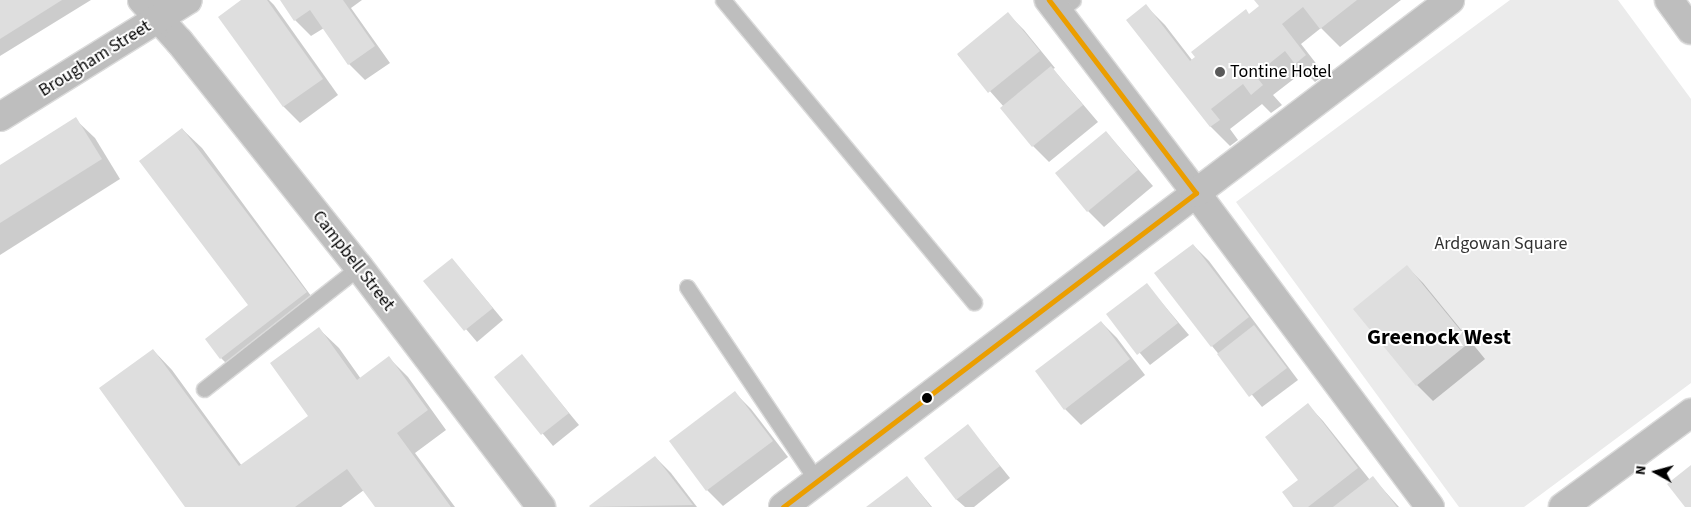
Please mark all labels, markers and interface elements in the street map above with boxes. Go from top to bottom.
street label: Brougham Street [35,16,155,102]
place label: Tontine Hotel [1230,61,1331,83]
marker: Tontine Hotel [1214,66,1226,78]
street label: Campbell Street [307,207,399,315]
park label: Ardgowan Square [1434,233,1568,255]
district label: Greenock West [1367,325,1511,351]
unlabelled marker [922,393,932,403]
north arrow [1631,447,1681,497]
text: N [1631,464,1652,476]

